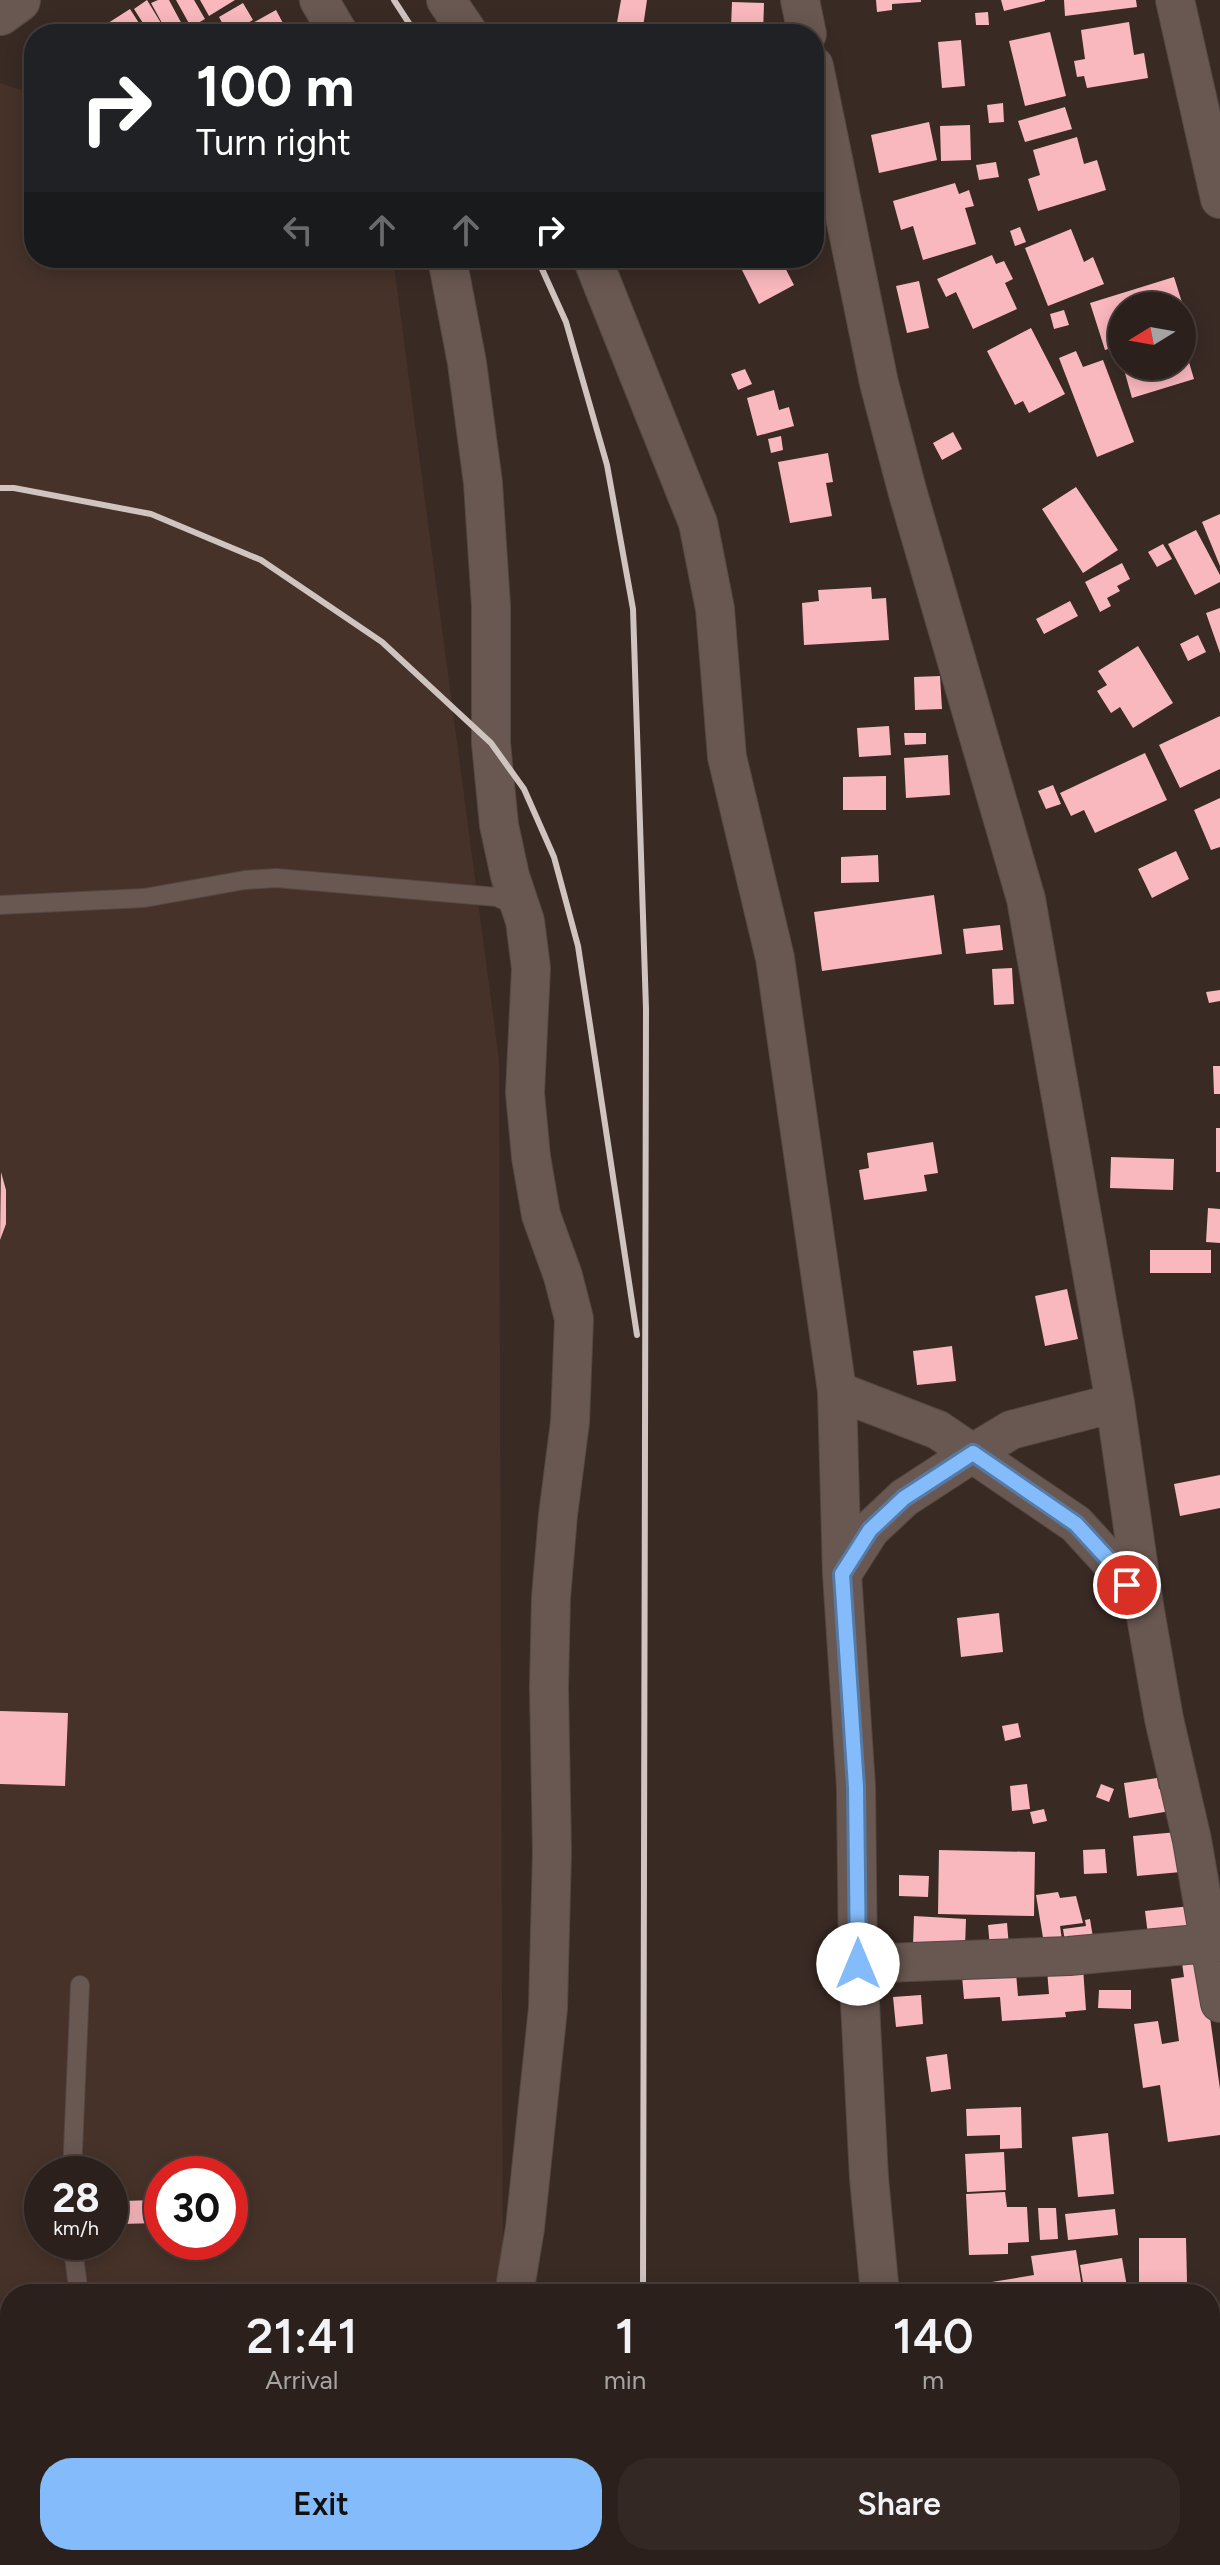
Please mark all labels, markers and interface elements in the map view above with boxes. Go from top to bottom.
text: 100 m [196,53,354,120]
icon: right [64,56,168,160]
text: Turn right [196,121,351,164]
icon: left [276,208,320,252]
icon: ahead [360,208,404,252]
icon: ahead [444,208,488,252]
icon: right [528,208,572,252]
north arrow [1108,292,1196,380]
map controls [1108,292,1196,380]
pin [1093,1551,1161,1619]
icon: arrive [1105,1563,1149,1607]
position arrow [816,1922,900,2006]
speed limit sign: 30 [144,2156,248,2260]
text: 28 [52,2174,100,2222]
text: km/h [53,2216,99,2240]
text: 21:41 [246,2307,358,2365]
text: 1 [615,2307,635,2365]
text: 140 [893,2307,974,2365]
text: Arrival [265,2364,339,2396]
text: min [604,2364,646,2396]
text: m [922,2364,944,2396]
button: Exit [40,2458,602,2550]
button: Share [618,2458,1180,2550]

